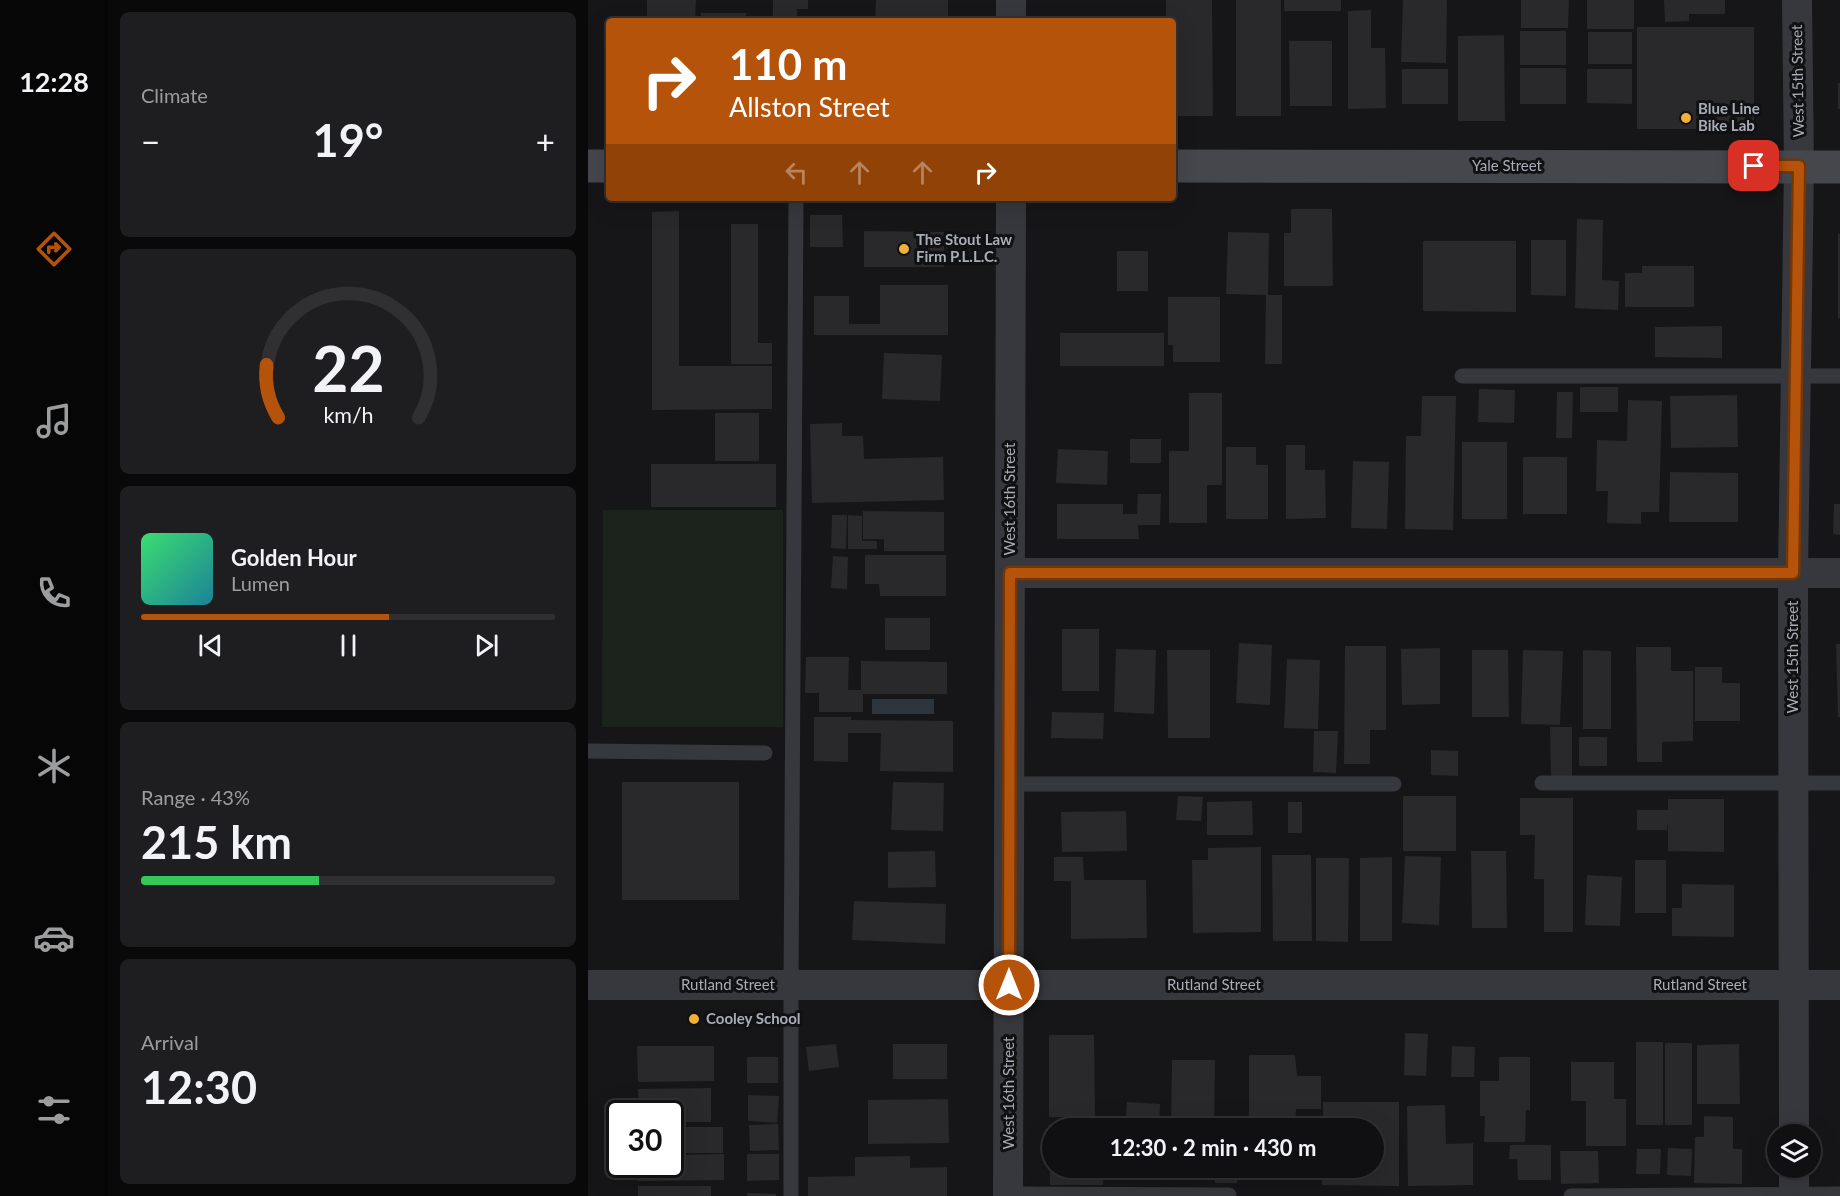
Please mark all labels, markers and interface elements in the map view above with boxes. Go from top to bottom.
street label: West 15th Street [1787,24,1807,138]
text: 110 m [729,39,847,89]
icon: right [630,42,708,120]
text: 12:28 [19,65,89,98]
text: Climate [141,83,208,107]
text: Allston Street [729,90,890,123]
place label: Blue Line Bike Lab [1698,99,1760,134]
marker: Blue Line Bike Lab [1679,111,1693,125]
text: 19° [313,113,383,167]
text: − [141,121,160,161]
text: + [536,121,555,161]
pin [1728,140,1779,191]
icon: arrive [1737,149,1770,182]
icon: left [780,156,813,189]
icon: ahead [843,156,876,189]
icon: ahead [906,156,939,189]
icon: right [969,156,1002,189]
street label: Yale Street [1472,156,1543,174]
icon: directions [33,228,75,270]
place label: The Stout Law Firm P.L.L.C. [916,230,1012,265]
marker: The Stout Law Firm P.L.L.C. [897,242,911,256]
text: 22 [312,330,384,405]
icon: music [33,400,75,442]
text: km/h [323,403,373,429]
street label: West 16th Street [1000,442,1018,555]
text: Golden Hour [231,544,357,571]
text: Lumen [231,571,290,595]
icon: phone [33,572,75,614]
street label: West 15th Street [1783,600,1801,713]
icon: previous [194,629,227,662]
icon: pause [332,629,365,662]
icon: next [470,629,503,662]
icon: climate [33,745,75,787]
text: Range · 43% [141,785,250,809]
text: 215 km [141,815,292,869]
icon: car [33,917,75,959]
position arrow [977,953,1041,1017]
street label: Rutland Street [681,975,776,993]
street label: Rutland Street [1167,975,1262,993]
street label: Rutland Street [1653,975,1748,993]
place label: Cooley School [706,1009,801,1027]
marker: Cooley School [687,1012,701,1026]
text: Arrival [141,1030,199,1054]
street label: West 16th Street [999,1036,1017,1149]
text: 12:30 [141,1060,257,1114]
icon: filters [33,1089,75,1131]
speed limit sign: 30 [606,1100,684,1178]
map controls [1767,1124,1821,1178]
button: layers [1767,1124,1821,1178]
text: 12:30 · 2 min · 430 m [1110,1134,1316,1161]

